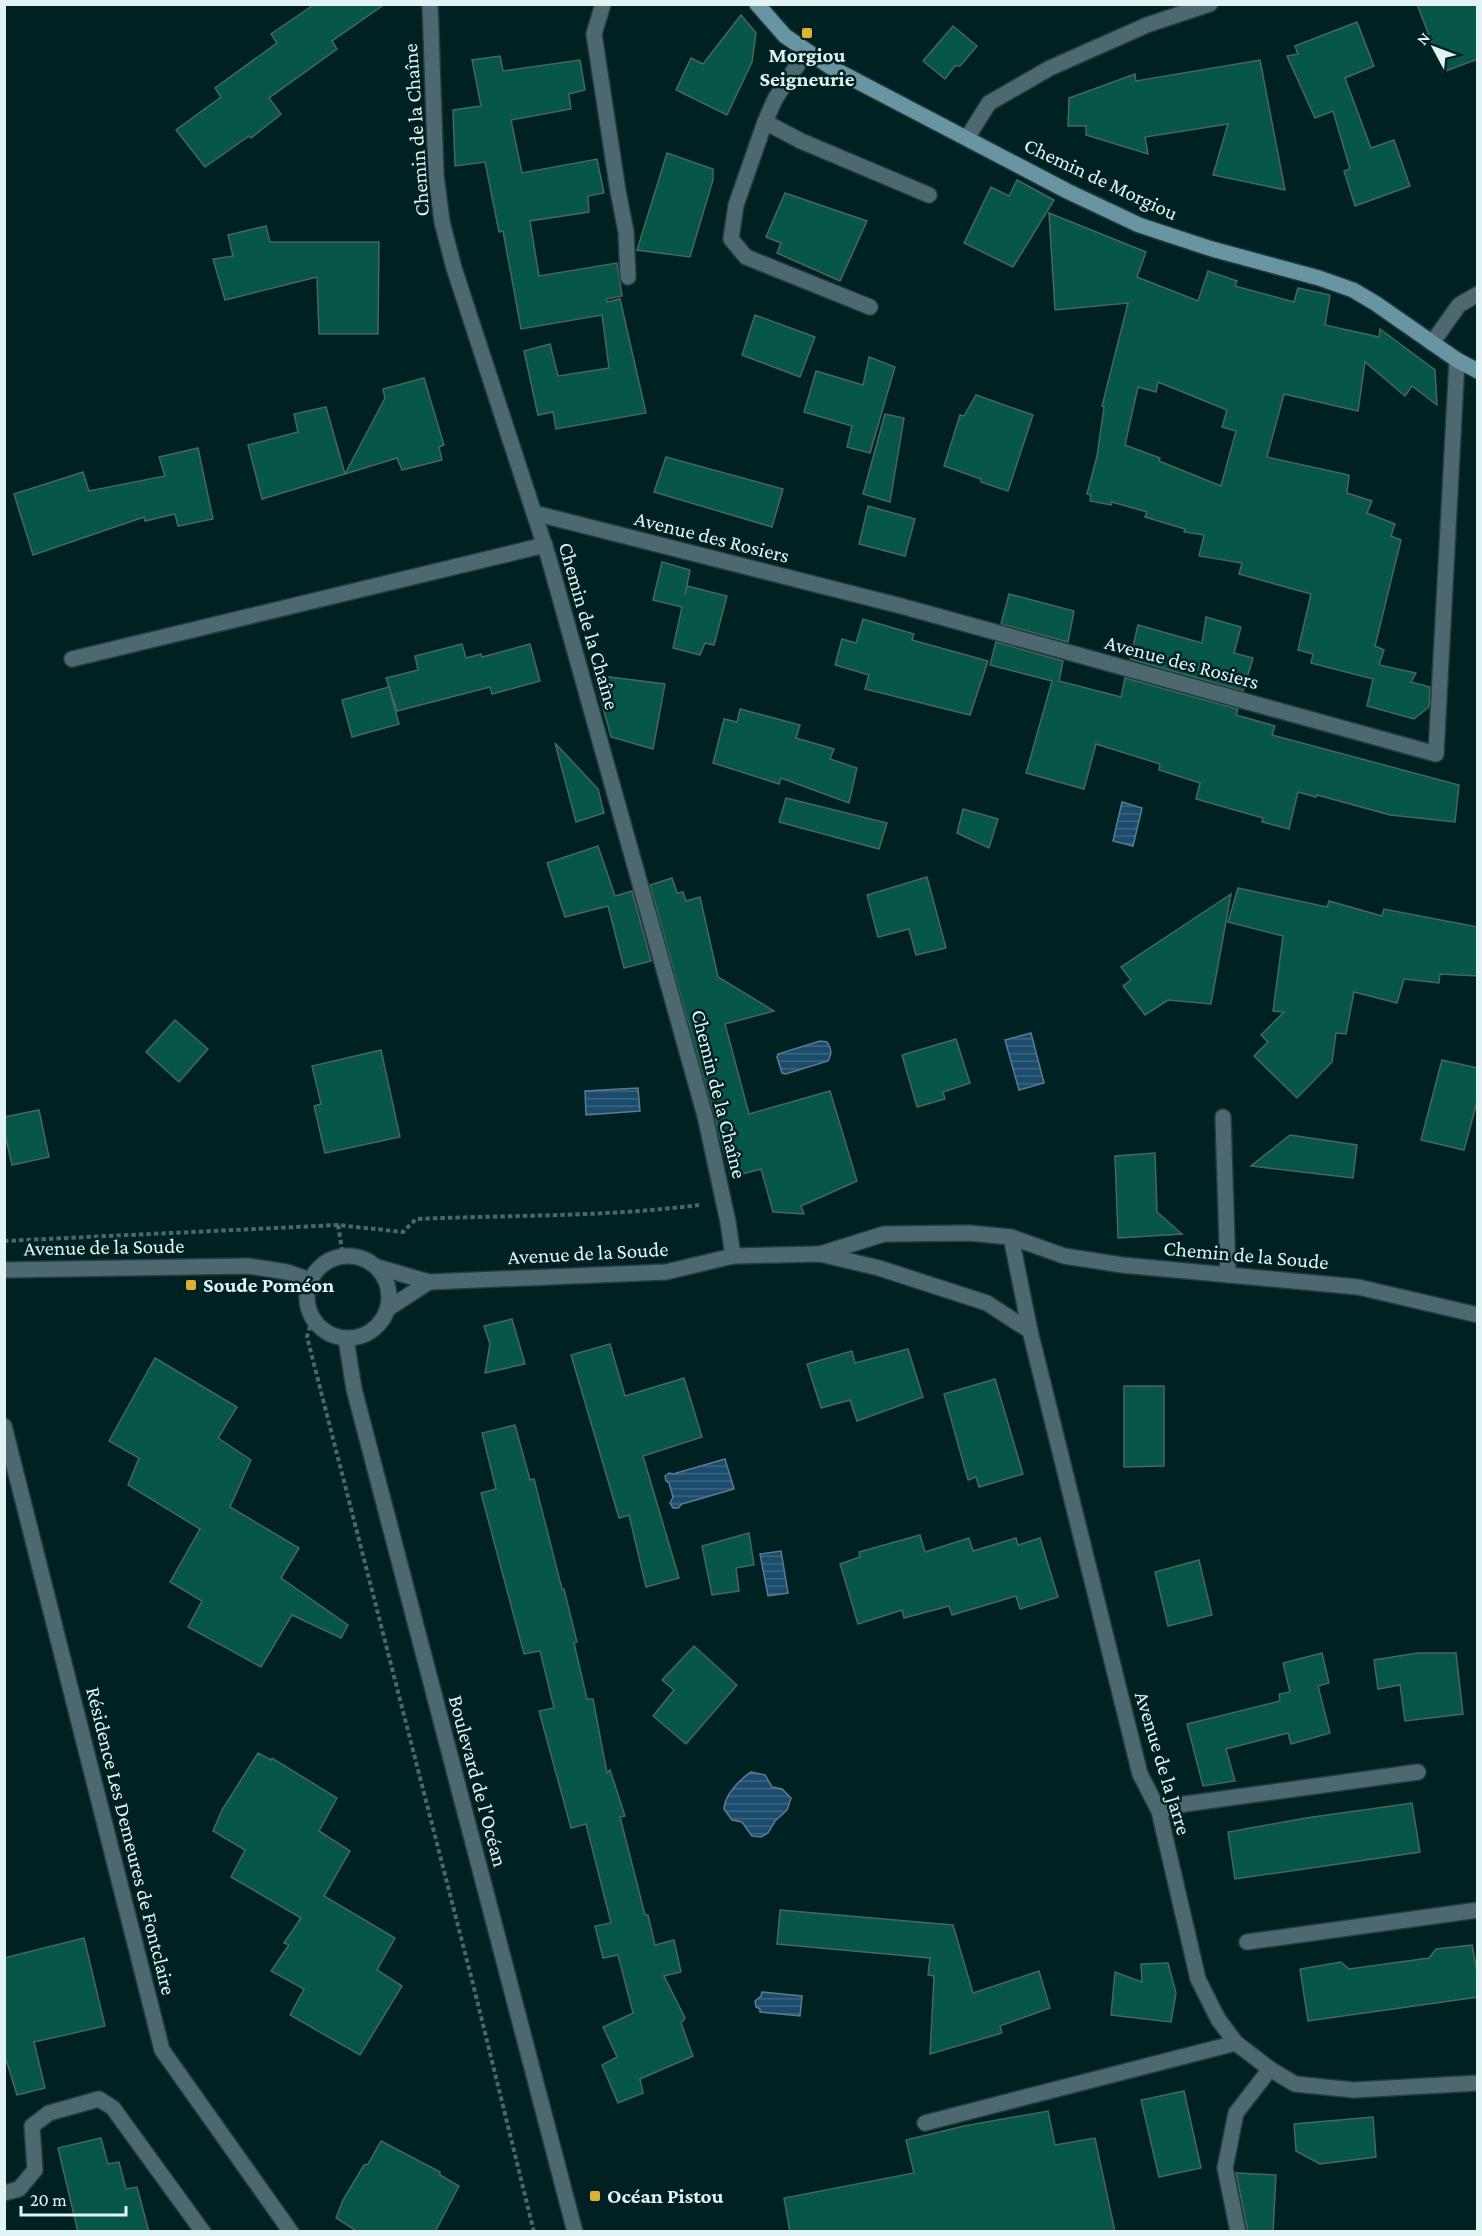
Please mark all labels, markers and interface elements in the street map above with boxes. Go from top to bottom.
north arrow [1404,18,1464,78]
marker: Morgiou Seigneurie [800,26,814,40]
text: N [1413,29,1433,48]
street label: Chemin de la Chaîne [398,43,434,217]
place label: Morgiou Seigneurie [760,43,855,91]
street label: Chemin de Morgiou [1020,133,1182,225]
street label: Avenue des Rosiers [632,506,792,568]
street label: Chemin de la Chaîne [554,539,624,713]
street label: Avenue des Rosiers [1102,630,1262,694]
street label: Chemin de la Chaîne [686,1007,752,1181]
street label: Avenue de la Soude [23,1234,185,1260]
street label: Chemin de la Soude [1162,1236,1330,1274]
street label: Avenue de la Soude [507,1237,669,1269]
place label: Soude Poméon [203,1273,334,1297]
marker: Soude Poméon [184,1278,198,1292]
street label: Résidence Les Demeures de Fontclaire [81,1684,181,1998]
street label: Avenue de la Jarre [1130,1688,1196,1838]
street label: Boulevard de l'Océan [444,1693,512,1869]
scale bar [21,2179,126,2217]
place label: Océan Pistou [607,2184,723,2208]
marker: Océan Pistou [588,2189,602,2203]
text: 20 m [30,2190,67,2210]

